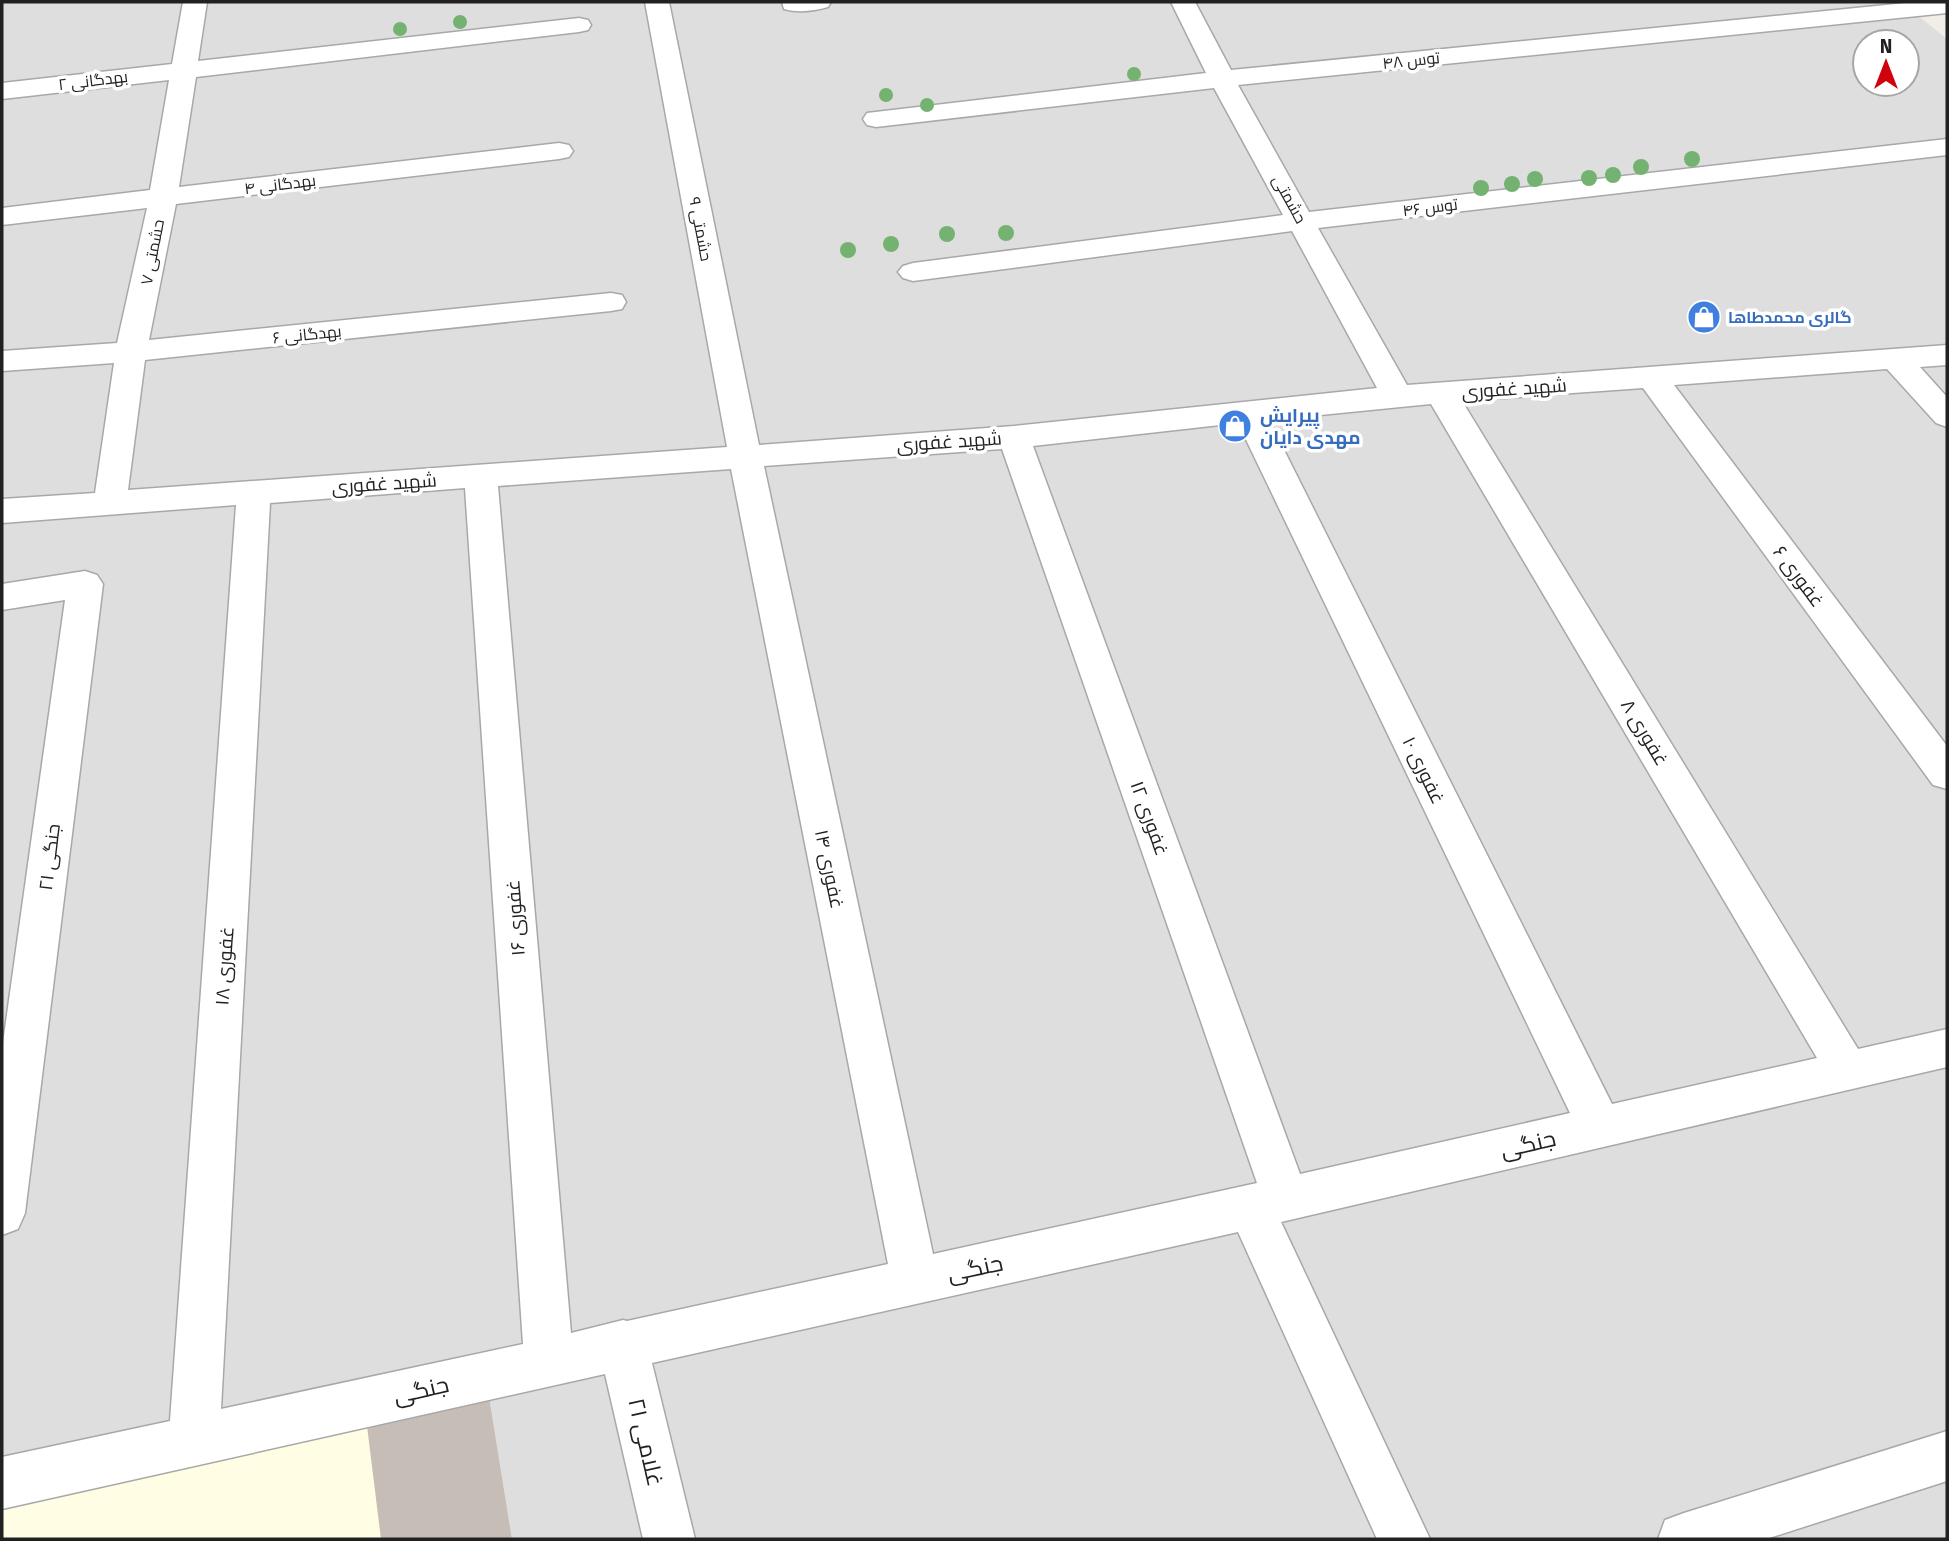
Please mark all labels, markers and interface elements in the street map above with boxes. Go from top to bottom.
north arrow [1851,28,1921,98]
text: N [1880,35,1892,58]
street label: توس ۴۸ [1381,48,1442,74]
street label: بهدگانی ۲ [57,67,129,95]
street label: بهدگانی ۴ [243,171,317,199]
street label: حشمتی [1268,172,1311,227]
street label: حشمتی ۹ [684,195,716,263]
street label: توس ۴۶ [1401,195,1460,221]
street label: حشمتی ۷ [137,218,169,287]
shop icon: گالری محمدطاها [1685,298,1723,336]
place label: گالری محمدطاها [1728,308,1852,327]
street label: بهدگانی ۶ [272,321,343,349]
street label: شهید غفوری [1461,373,1567,404]
place label: پیرایش مهدی دایان [1260,404,1361,449]
shop icon: پیرایش مهدی دایان [1216,407,1254,445]
street label: شهید غفوری [896,426,1002,457]
street label: شهید غفوری [331,468,437,499]
street label: غفوری ۶ [1768,541,1829,611]
street label: غفوری ۸ [1616,695,1673,770]
street label: غفوری ۱۰ [1397,733,1450,808]
street label: غفوری ۱۲ [1125,778,1174,858]
street label: جنگی ۲۱ [34,822,65,892]
street label: غفوری ۱۴ [810,828,849,911]
street label: غفوری ۱۶ [501,879,530,957]
street label: غفوری ۱۸ [210,926,239,1006]
street label: جنگی [1497,1124,1559,1164]
street label: جنگی [945,1248,1005,1288]
street label: جنگی [390,1370,452,1410]
street label: غلامی ۲۱ [622,1395,670,1489]

